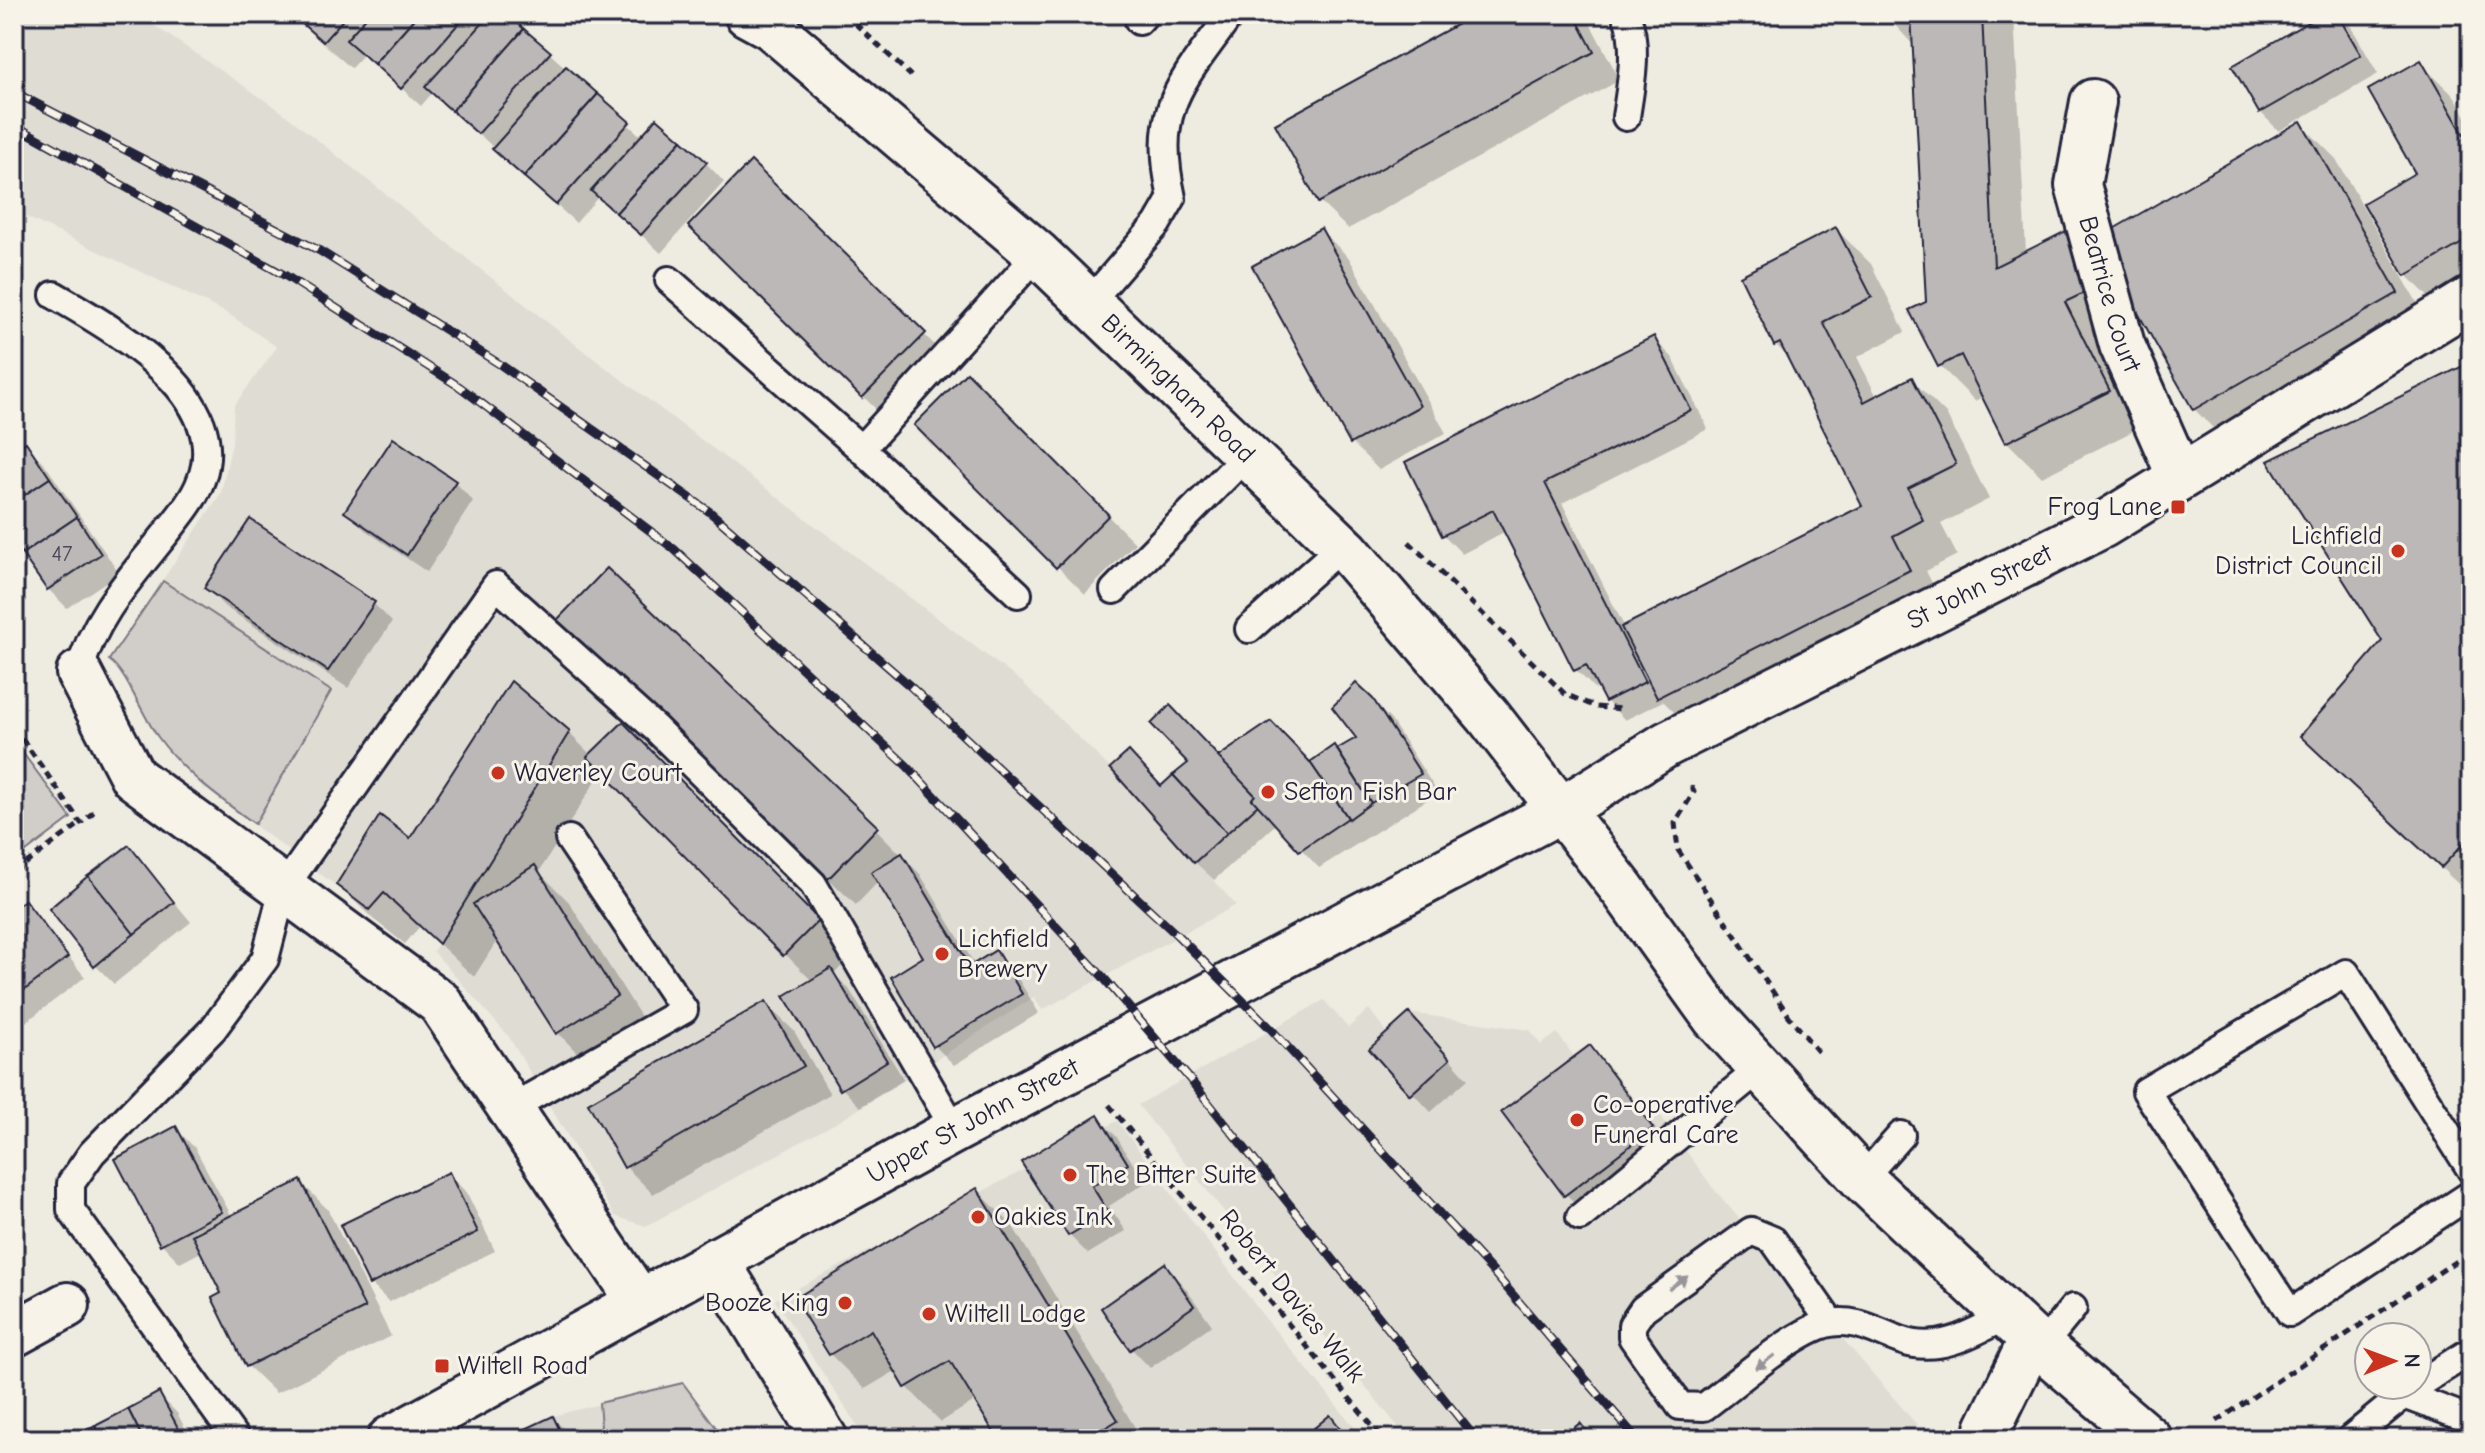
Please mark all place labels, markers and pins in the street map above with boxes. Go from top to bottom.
place label: Frog Lane [2048,492,2162,522]
marker: Frog Lane [2169,498,2187,516]
place label: Lichfield District Council [2215,521,2382,581]
marker: Lichfield District Council [2389,542,2407,560]
place label: Waverley Court [514,758,683,788]
marker: Waverley Court [489,764,507,782]
place label: Sefton Fish Bar [1284,777,1457,807]
marker: Sefton Fish Bar [1259,783,1277,801]
place label: Lichfield Brewery [958,924,1049,984]
marker: Lichfield Brewery [933,945,951,963]
place label: Co-operative Funeral Care [1593,1090,1739,1150]
marker: Co-operative Funeral Care [1568,1111,1586,1129]
place label: The Bitter Suite [1086,1160,1257,1190]
marker: The Bitter Suite [1061,1166,1079,1184]
place label: Oakies Ink [994,1202,1113,1232]
marker: Oakies Ink [969,1208,987,1226]
place label: Booze King [705,1288,829,1318]
marker: Booze King [836,1294,854,1312]
place label: Wiltell Lodge [945,1299,1086,1329]
marker: Wiltell Lodge [920,1305,938,1323]
place label: Wiltell Road [458,1351,588,1381]
marker: Wiltell Road [433,1357,451,1375]

